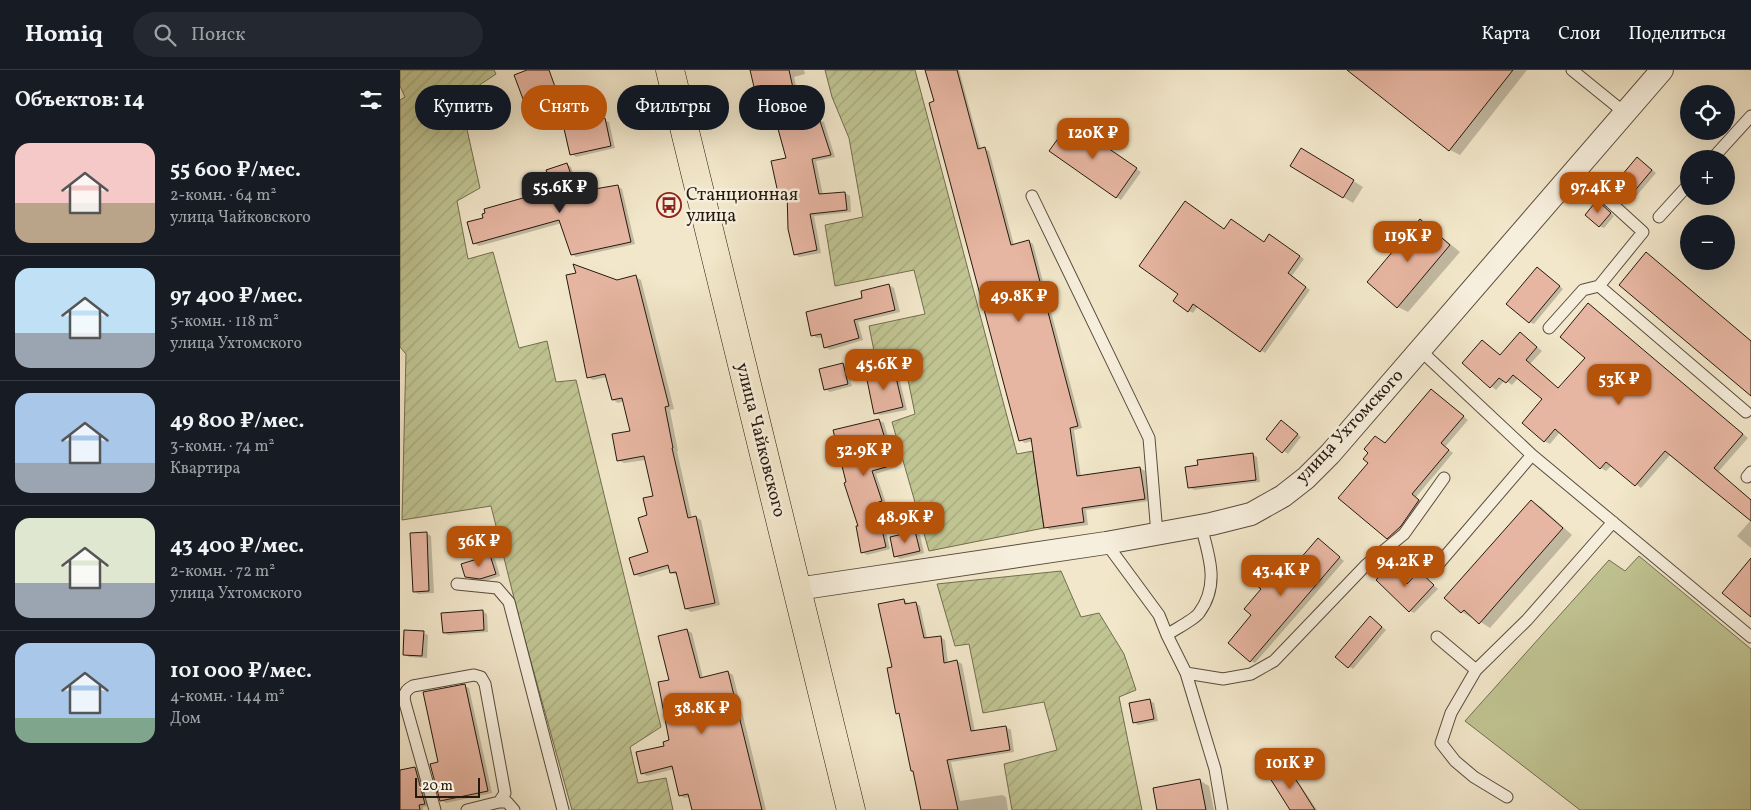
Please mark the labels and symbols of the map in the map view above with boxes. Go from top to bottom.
pin: 120K ₽ [1052,118,1134,160]
pin: 55.6K ₽ [514,172,606,214]
pin: 97.4K ₽ [1552,172,1644,214]
place label: Станционная улица [686,183,798,229]
bus stop icon: Станционная улица [656,192,682,218]
pin: 119K ₽ [1367,220,1449,263]
pin: 49.8K ₽ [973,280,1065,323]
pin: 45.6K ₽ [838,348,930,391]
street label: улица Чайковского [729,360,791,520]
street label: улица Ухтомского [1290,364,1410,490]
pin: 53K ₽ [1584,364,1654,406]
pin: 32.9K ₽ [818,434,910,477]
pin: 48.9K ₽ [859,502,951,544]
pin: 36K ₽ [444,526,514,568]
pin: 94.2K ₽ [1359,546,1451,588]
pin: 43.4K ₽ [1235,554,1327,597]
pin: 38.8K ₽ [656,692,748,735]
pin: 101K ₽ [1249,748,1331,790]
scale bar [415,775,480,798]

